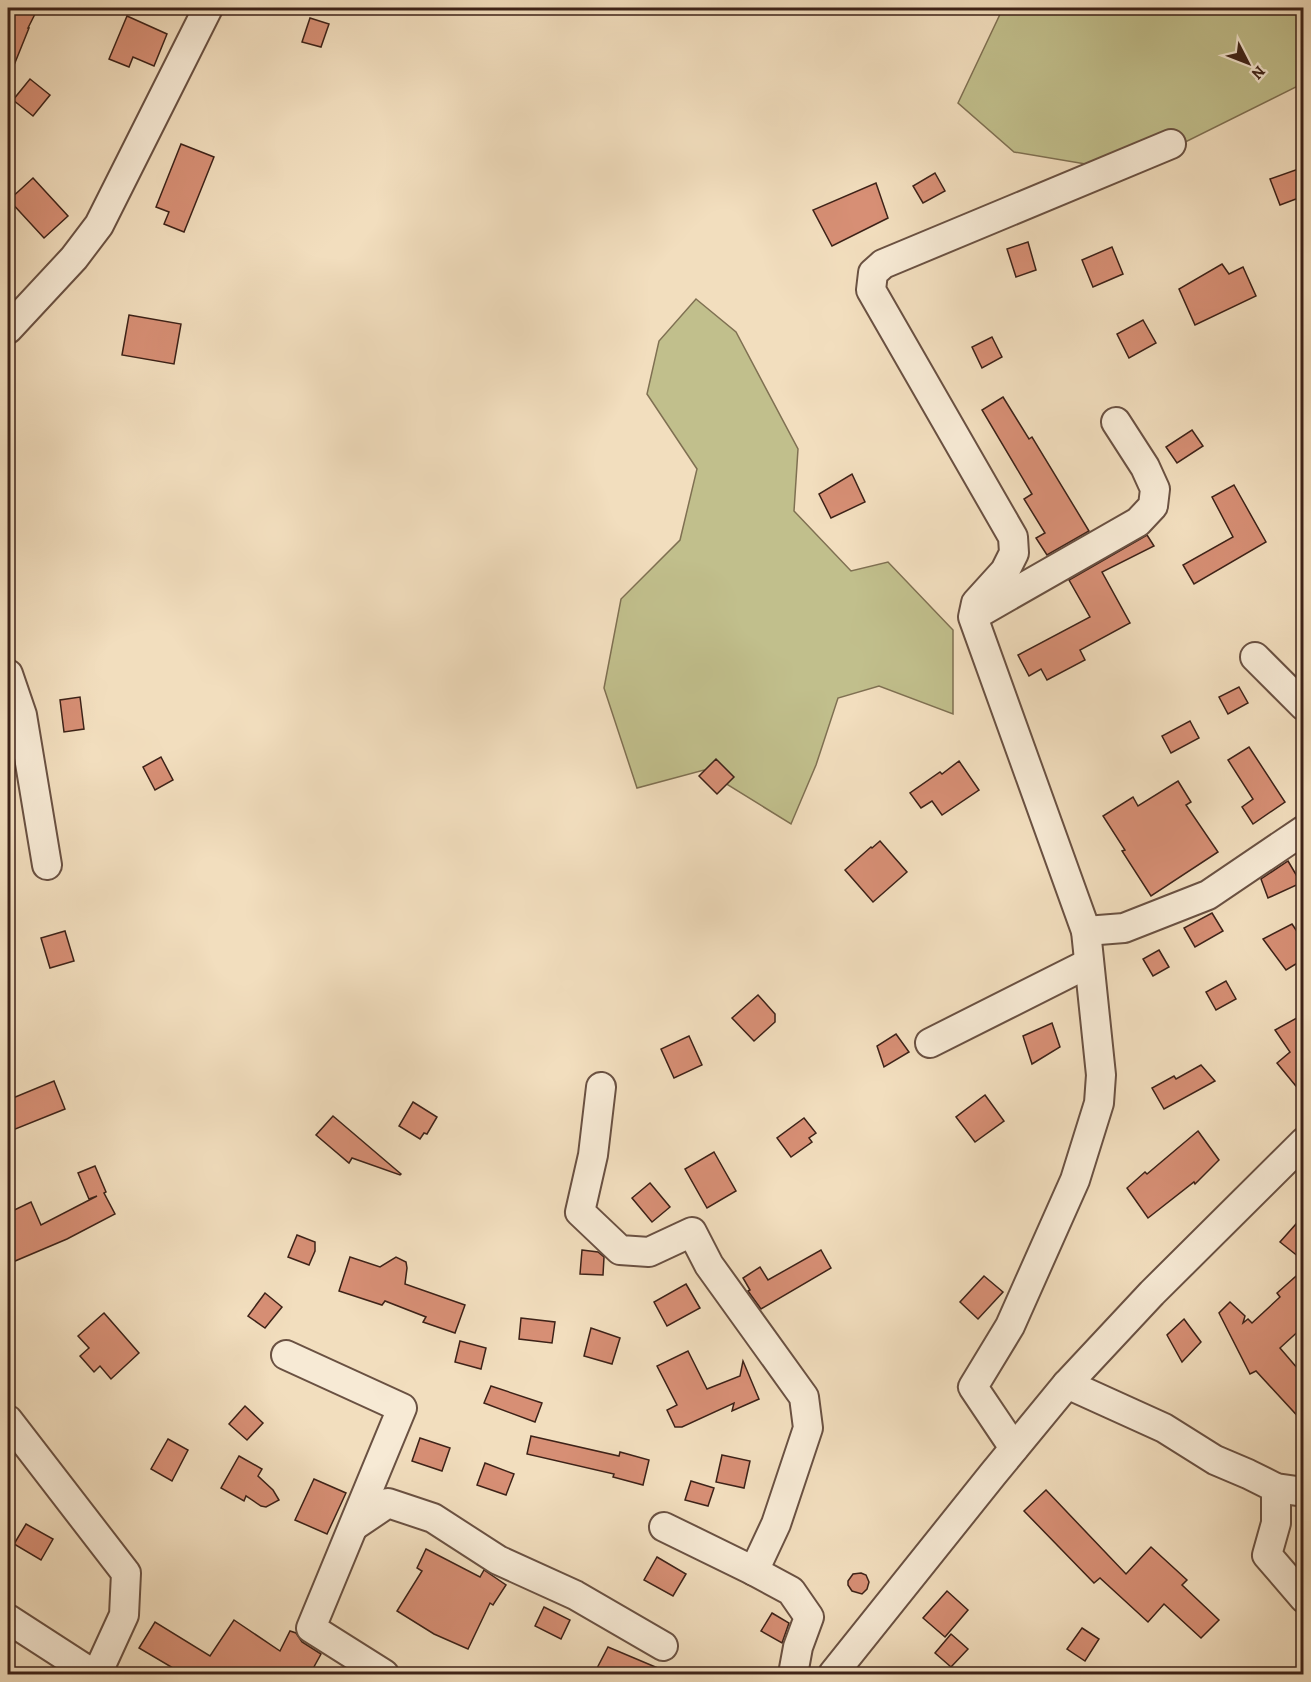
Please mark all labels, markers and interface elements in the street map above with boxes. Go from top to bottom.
north arrow [1218,33,1278,93]
text: N [1246,61,1270,84]

